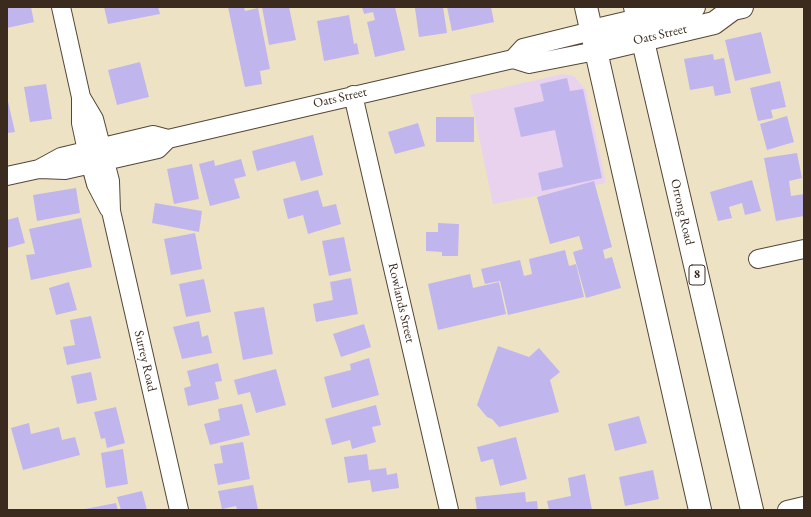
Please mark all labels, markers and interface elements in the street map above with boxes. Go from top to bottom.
street label: Oats Street [632,21,688,49]
street label: Oats Street [312,84,368,112]
street label: Orrong Road [667,177,697,247]
street label: Rowlands Street [384,262,418,344]
road number: 8 [689,265,705,285]
street label: Surrey Road [130,329,160,393]

